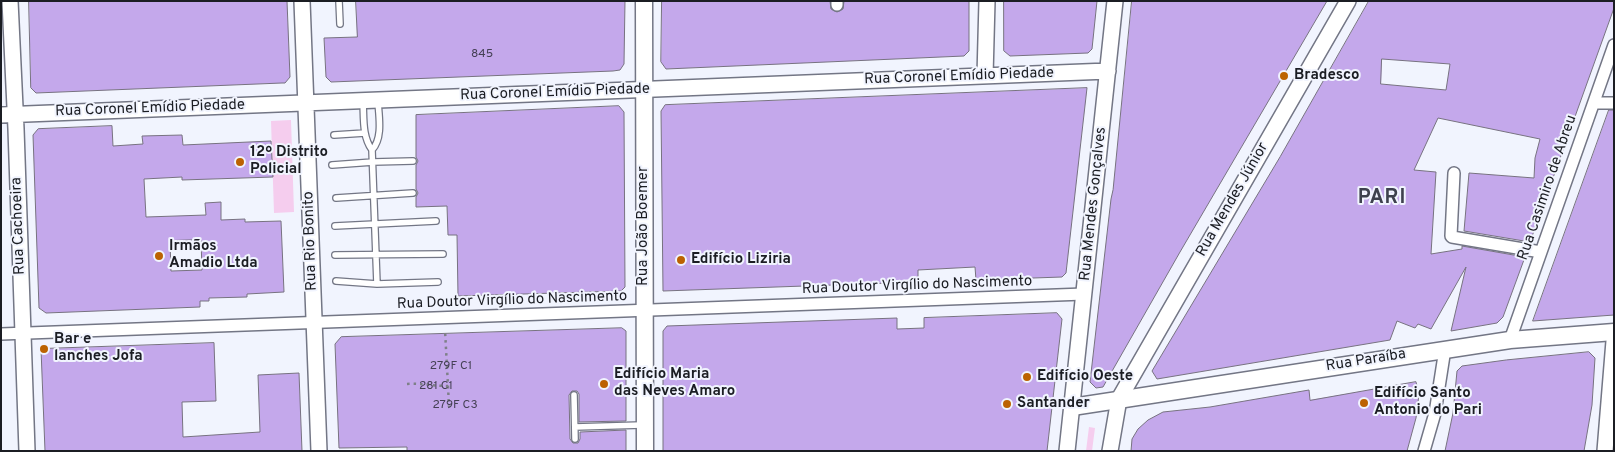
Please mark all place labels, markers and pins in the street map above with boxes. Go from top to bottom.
place label: Bradesco [1294,67,1360,85]
marker: Bradesco [1278,70,1290,82]
place label: 12º Distrito Policial [250,144,328,179]
marker: 12º Distrito Policial [234,156,246,168]
place label: Irmãos Amadio Ltda [169,238,258,273]
marker: Irmãos Amadio Ltda [153,250,165,262]
place label: Edifício Liziria [691,251,791,269]
marker: Edifício Liziria [675,254,687,266]
place label: Bar e lanches Jofa [54,331,143,366]
marker: Bar e lanches Jofa [38,343,50,355]
place label: Edifício Maria das Neves Amaro [614,366,735,401]
place label: Edifício Oeste [1037,368,1133,386]
marker: Edifício Oeste [1021,371,1033,383]
marker: Edifício Maria das Neves Amaro [598,378,610,390]
place label: Edifício Santo Antonio do Pari [1374,385,1482,420]
place label: Santander [1017,395,1090,413]
marker: Edifício Santo Antonio do Pari [1358,397,1370,409]
marker: Santander [1001,398,1013,410]

